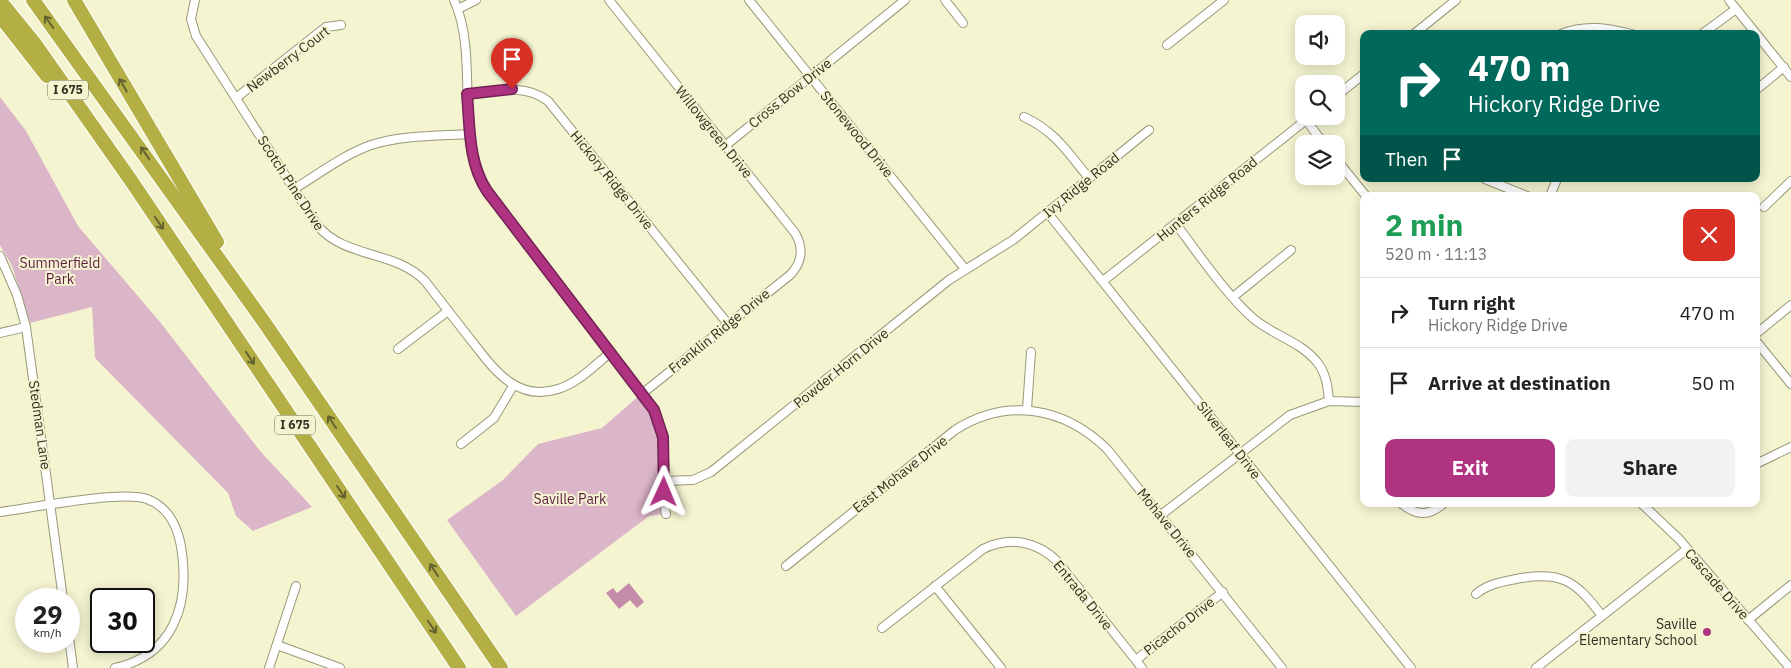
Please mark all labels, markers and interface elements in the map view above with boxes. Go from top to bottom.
map controls [1295,15,1345,185]
button: sound [1295,15,1345,65]
one-way arrow [44,16,55,29]
street label: Newberry Court [243,22,333,96]
pin [491,38,533,89]
icon: arrive [498,45,526,73]
text: 470 m [1468,45,1571,91]
icon: right [1385,50,1450,115]
street label: Cross Bow Drive [745,54,836,132]
button: search [1295,75,1345,125]
one-way arrow [117,78,127,92]
road number: I 675 [48,80,88,100]
street label: Willowgreen Drive [671,82,757,182]
street label: Stonewood Drive [816,87,898,181]
text: Hickory Ridge Drive [1468,89,1660,118]
street label: Hickory Ridge Drive [566,127,658,233]
street label: Scotch Pine Drive [254,132,329,234]
button: layers [1295,135,1345,185]
icon: arrive [1438,145,1466,173]
one-way arrow [140,147,150,161]
text: Then [1385,147,1428,171]
street label: Ivy Ridge Road [1039,148,1123,222]
street label: Hunters Ridge Road [1153,153,1261,245]
text: 2 min [1385,205,1463,244]
button: close [1683,209,1735,261]
one-way arrow [154,215,164,229]
text: 520 m · 11:13 [1385,244,1487,264]
park label: Summerfield Park [20,254,100,288]
street label: Franklin Ridge Drive [665,284,774,377]
text: Turn right [1428,291,1515,315]
icon: right [1385,299,1413,327]
text: 470 m [1680,301,1735,325]
text: Hickory Ridge Drive [1428,315,1568,335]
street label: Powder Horn Drive [790,324,893,412]
one-way arrow [245,350,255,364]
icon: arrive [1385,369,1413,397]
text: Arrive at destination [1428,371,1611,395]
text: 50 m [1691,371,1735,395]
street label: Stedman Lane [25,379,55,471]
street label: Silverleaf Drive [1193,397,1265,483]
one-way arrow [327,415,337,429]
road number: I 675 [275,416,315,434]
street label: East Mohave Drive [849,431,951,517]
button: Exit [1385,439,1555,497]
button: Share [1565,439,1735,497]
position arrow [637,465,689,517]
street label: Mohave Drive [1133,484,1201,562]
one-way arrow [336,485,346,499]
park label: Saville Park [534,490,607,508]
street label: Cascade Drive [1681,544,1753,624]
street label: Entrada Drive [1049,556,1117,634]
one-way arrow [429,563,439,577]
speed limit sign: 30 [90,588,155,653]
street label: Picacho Drive [1140,593,1218,659]
text: 29 [32,598,63,631]
place label: Saville Elementary School [1579,615,1697,649]
one-way arrow [426,620,437,634]
text: km/h [33,625,62,640]
marker: Saville Elementary School [1701,626,1713,638]

